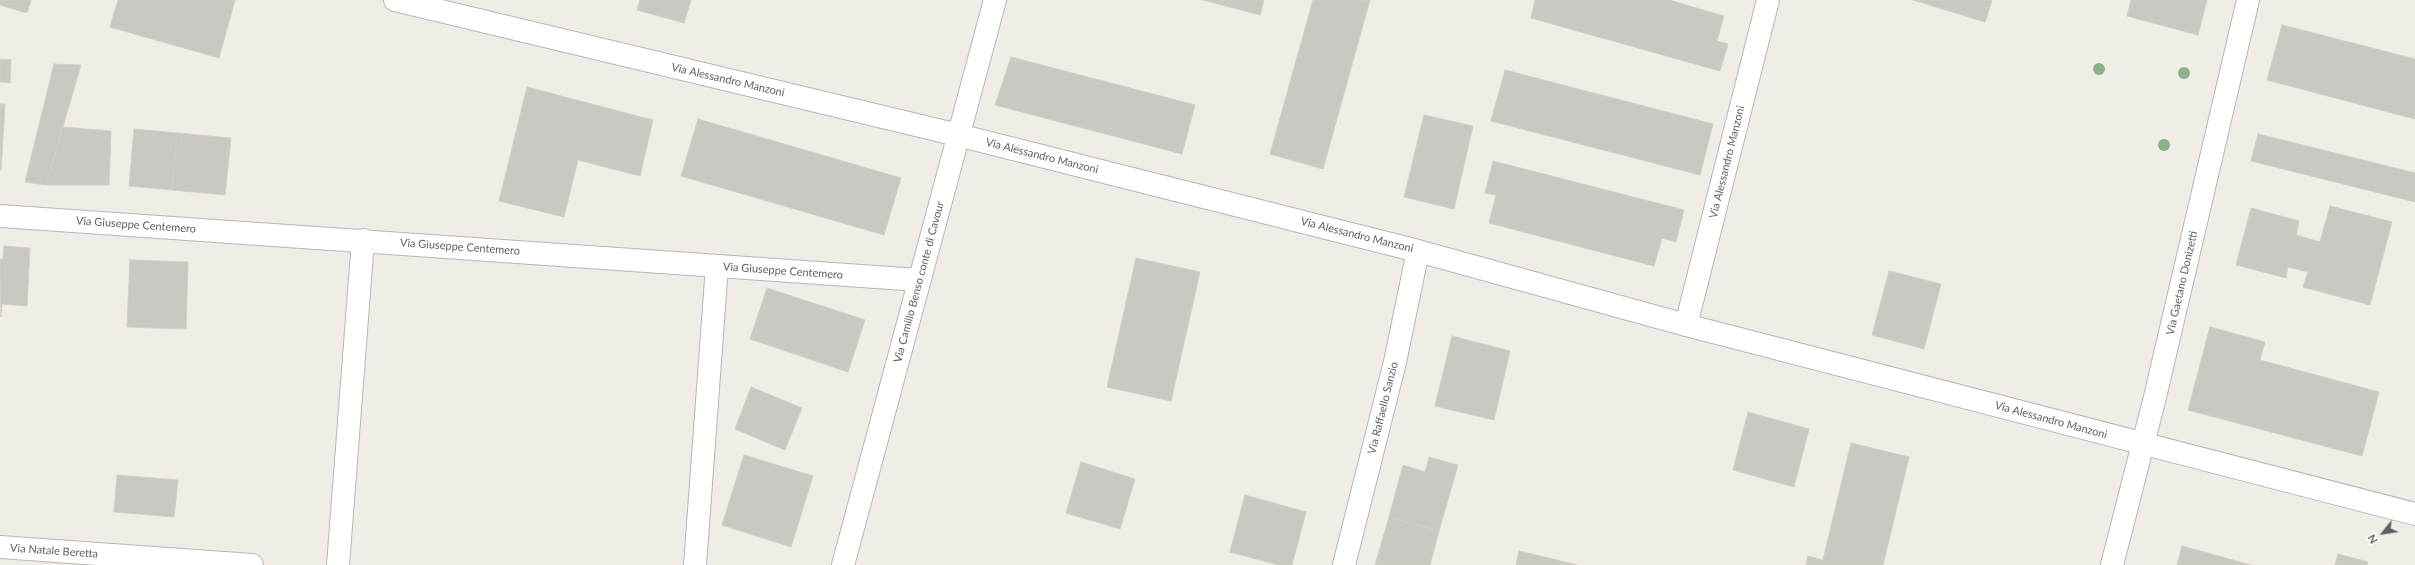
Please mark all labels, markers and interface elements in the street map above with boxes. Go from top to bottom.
street label: Via Alessandro Manzoni [670,61,786,99]
street label: Via Alessandro Manzoni [1707,104,1747,220]
street label: Via Alessandro Manzoni [984,136,1100,176]
street label: Via Camillo Benso conte di Cavour [891,200,947,364]
street label: Via Giuseppe Centemero [76,214,196,236]
street label: Via Alessandro Manzoni [1299,215,1415,255]
street label: Via Gaetano Donizetti [2164,230,2200,336]
street label: Via Giuseppe Centemero [400,236,520,258]
street label: Via Giuseppe Centemero [723,260,843,282]
street label: Via Raffaello Sanzio [1365,360,1401,456]
street label: Via Alessandro Manzoni [1993,399,2109,441]
north arrow [2363,513,2403,553]
text: N [2364,532,2380,546]
street label: Via Natale Beretta [10,541,98,561]

